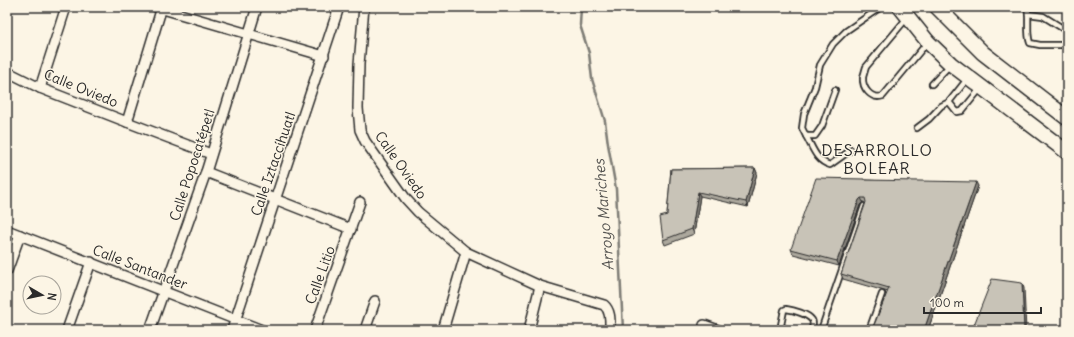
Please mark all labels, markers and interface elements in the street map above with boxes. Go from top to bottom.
street label: Calle Oviedo [41,65,121,111]
street label: Calle Popocatépetl [165,107,219,223]
street label: Calle Iztaccíhuatl [247,110,299,218]
street label: Calle Oviedo [371,128,431,202]
district label: DESARROLLO BOLEAR [821,140,933,178]
water label: Arroyo Mariches [589,157,618,272]
street label: Calle Santander [90,241,190,293]
street label: Calle Litio [301,243,339,307]
north arrow [22,275,62,315]
scale bar [924,289,1041,315]
text: N [44,292,59,301]
text: 100 m [930,295,964,310]

